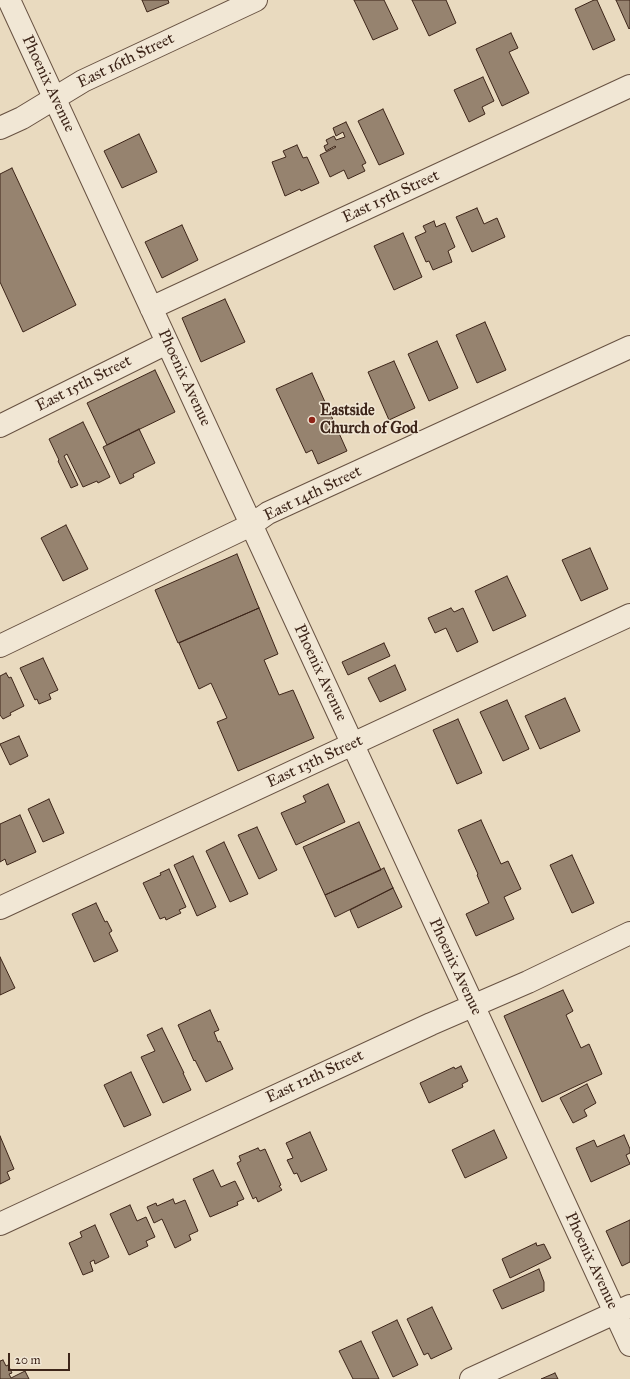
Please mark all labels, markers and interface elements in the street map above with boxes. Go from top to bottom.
street label: East 16th Street [74,29,178,93]
street label: Phoenix Avenue [17,33,79,135]
street label: East 15th Street [340,166,442,228]
street label: Phoenix Avenue [153,327,215,429]
street label: East 15th Street [33,352,135,416]
place label: Eastside Church of God [320,401,418,439]
marker: Eastside Church of God [307,415,317,425]
street label: East 14th Street [261,462,365,526]
street label: Phoenix Avenue [289,622,351,724]
street label: East 13th Street [264,731,366,793]
street label: Phoenix Avenue [424,916,486,1018]
street label: East 12th Street [263,1046,367,1108]
street label: Phoenix Avenue [560,1210,622,1312]
scale bar [10,1345,72,1371]
text: 20 m [15,1353,41,1367]

